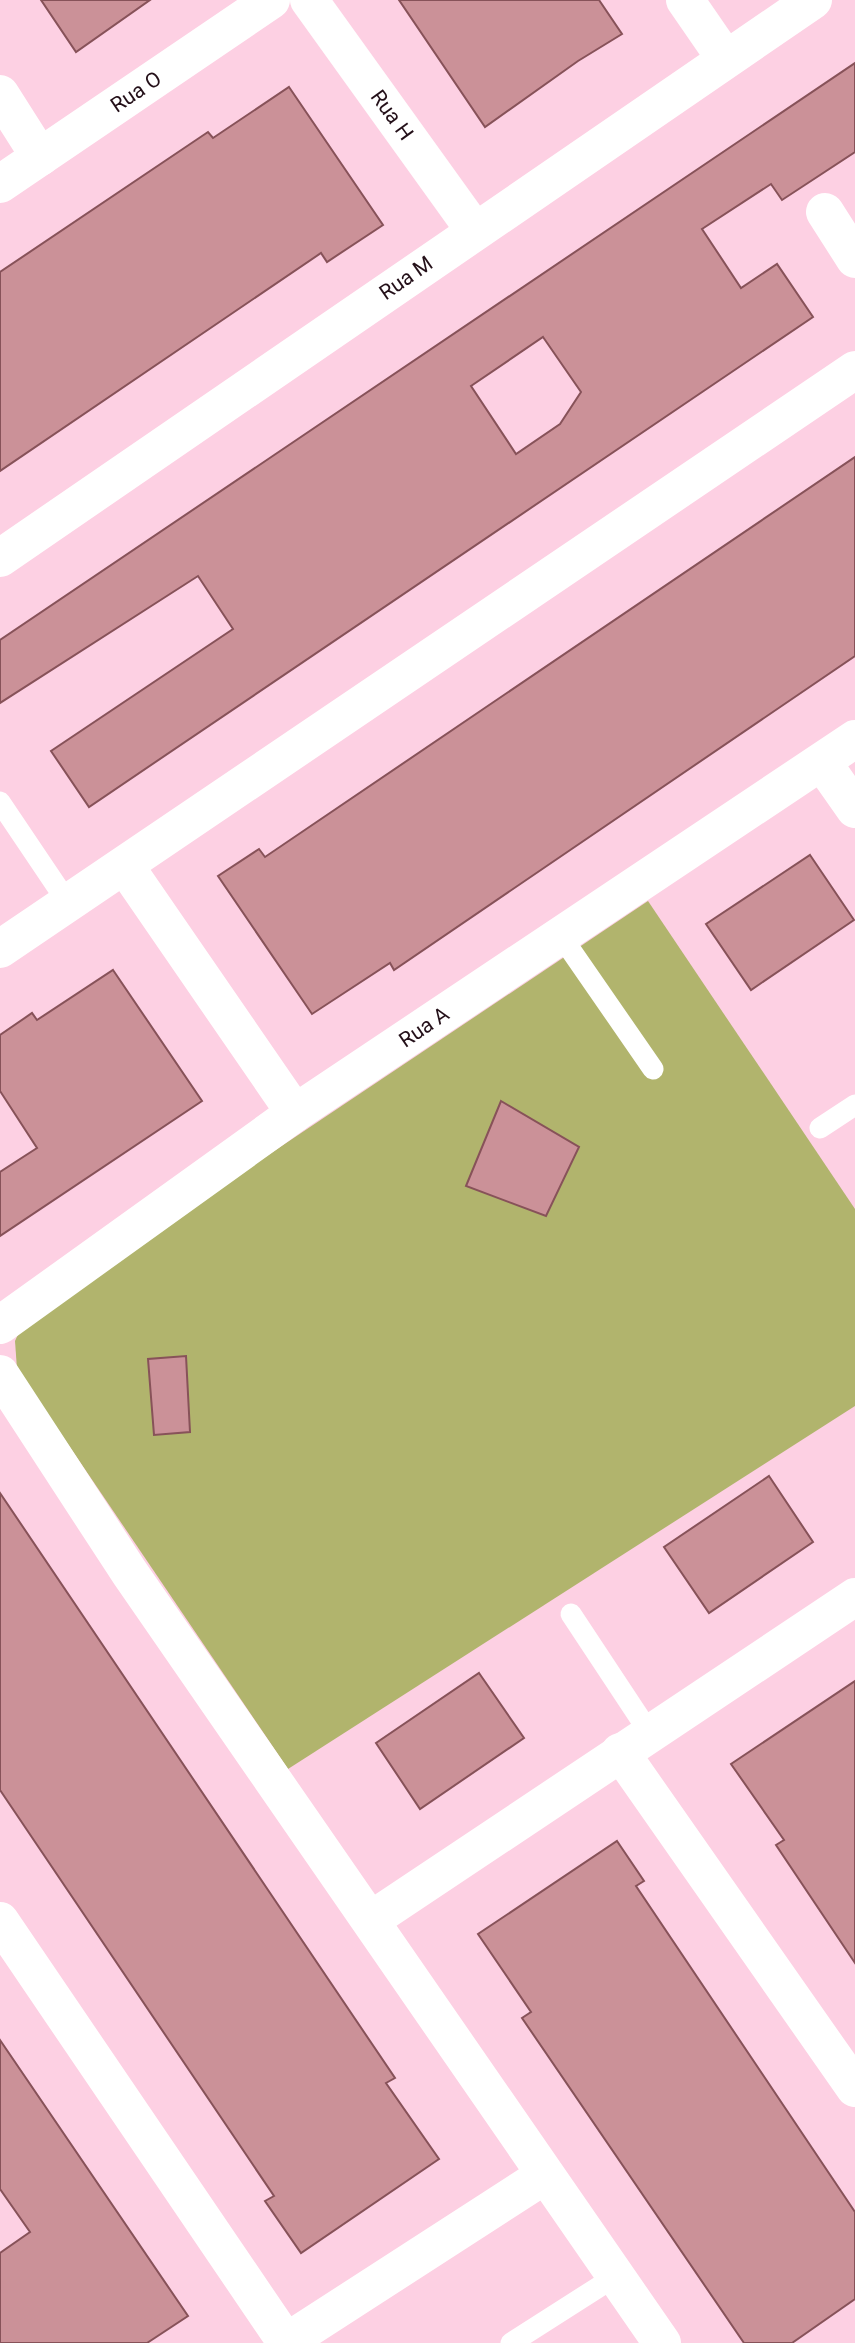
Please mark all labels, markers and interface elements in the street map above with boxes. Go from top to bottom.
street label: Rua O [106,67,166,117]
street label: Rua H [366,85,418,145]
street label: Rua M [375,251,437,305]
street label: Rua A [395,1002,454,1052]

